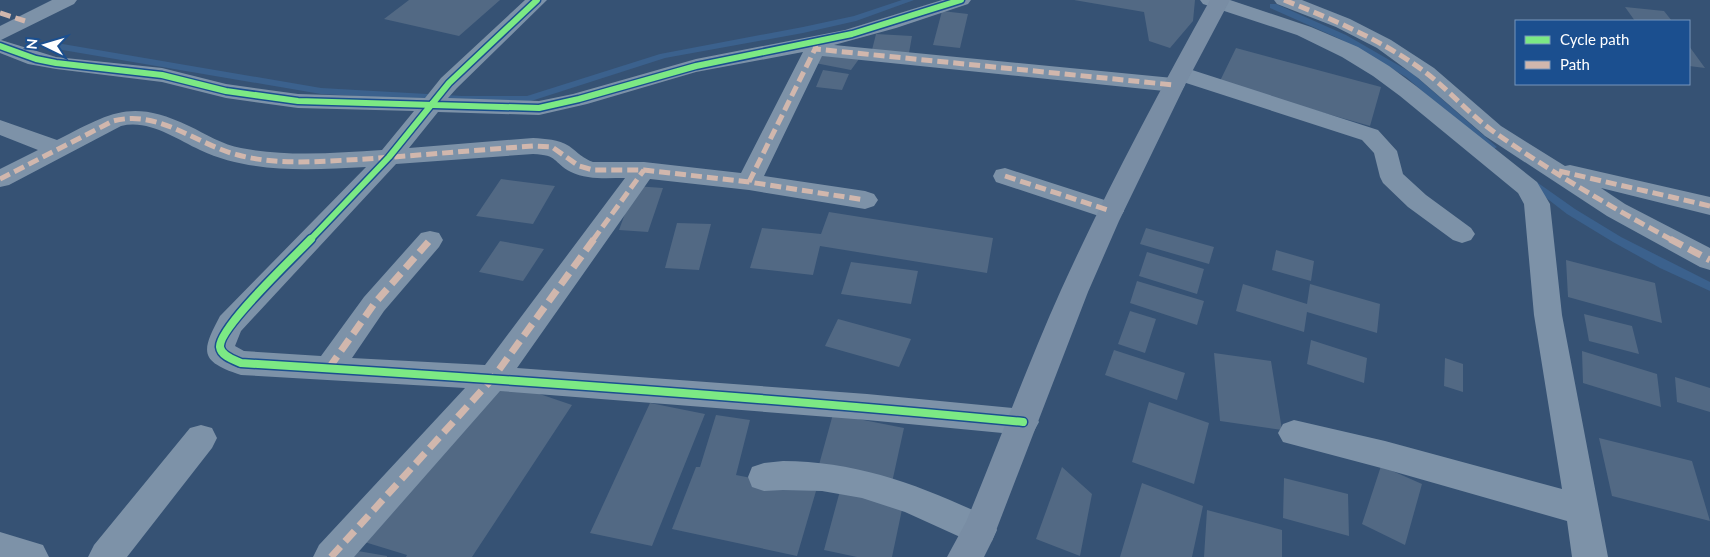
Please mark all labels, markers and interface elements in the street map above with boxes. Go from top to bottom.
north arrow [20,20,70,70]
legend [1515,20,1690,85]
text: Cycle path [1560,30,1629,48]
text: N [23,38,40,50]
text: Path [1560,55,1590,73]

